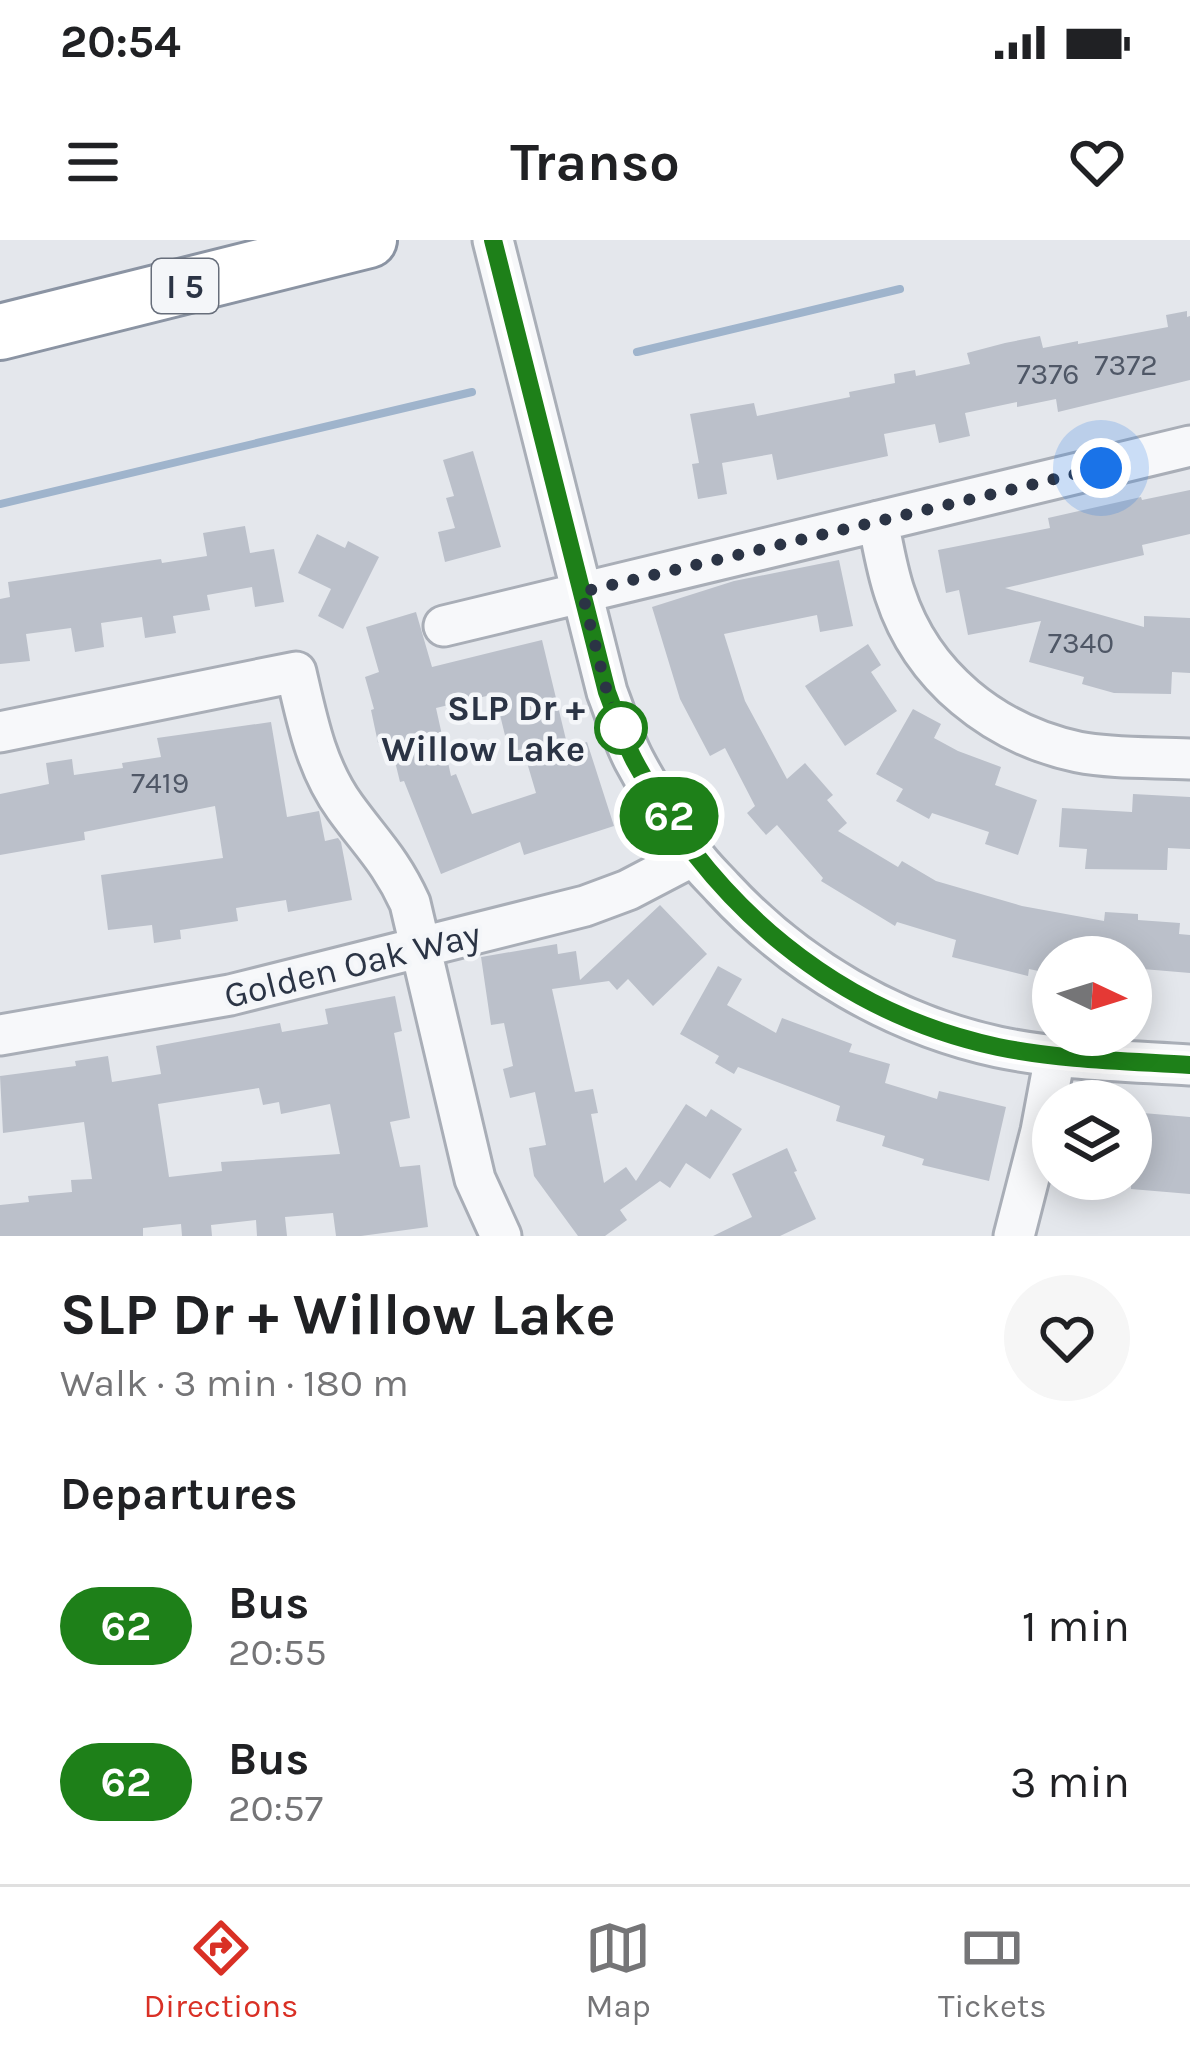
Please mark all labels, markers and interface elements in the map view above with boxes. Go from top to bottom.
text: 20:54 [60,16,181,68]
icon: menu [60,129,126,195]
icon: heart [1064,129,1130,195]
text: Transo [510,130,680,194]
road number: I 5 [152,259,218,313]
house number: 7372 [1094,347,1158,383]
house number: 7376 [1016,356,1080,392]
your location [1071,438,1131,498]
house number: 7340 [1048,625,1114,661]
place label: SLP Dr + Willow Lake [381,687,585,770]
marker: SLP Dr + Willow Lake [596,703,646,753]
house number: 7419 [131,765,189,801]
line badge: 62 [615,777,723,855]
text: 62 [644,791,694,841]
street label: Golden Oak Way [220,913,485,1017]
north arrow [1032,936,1152,1056]
map controls [1032,936,1152,1200]
button: layers [1032,1080,1152,1200]
button: heart [1004,1275,1130,1401]
text: SLP Dr + Willow Lake [60,1282,616,1348]
text: Walk · 3 min · 180 m [60,1360,409,1406]
text: Departures [60,1468,297,1520]
text: Bus [228,1577,309,1629]
text: 1 min [1022,1600,1130,1652]
text: 62 [101,1601,151,1651]
text: 20:55 [228,1629,327,1675]
text: Bus [228,1733,309,1785]
text: 3 min [1010,1756,1130,1808]
text: 62 [101,1757,151,1807]
text: 20:57 [228,1785,323,1831]
tab: Directions [143,1915,298,2025]
tab: Map [585,1915,651,2025]
tab: Tickets [938,1915,1047,2025]

